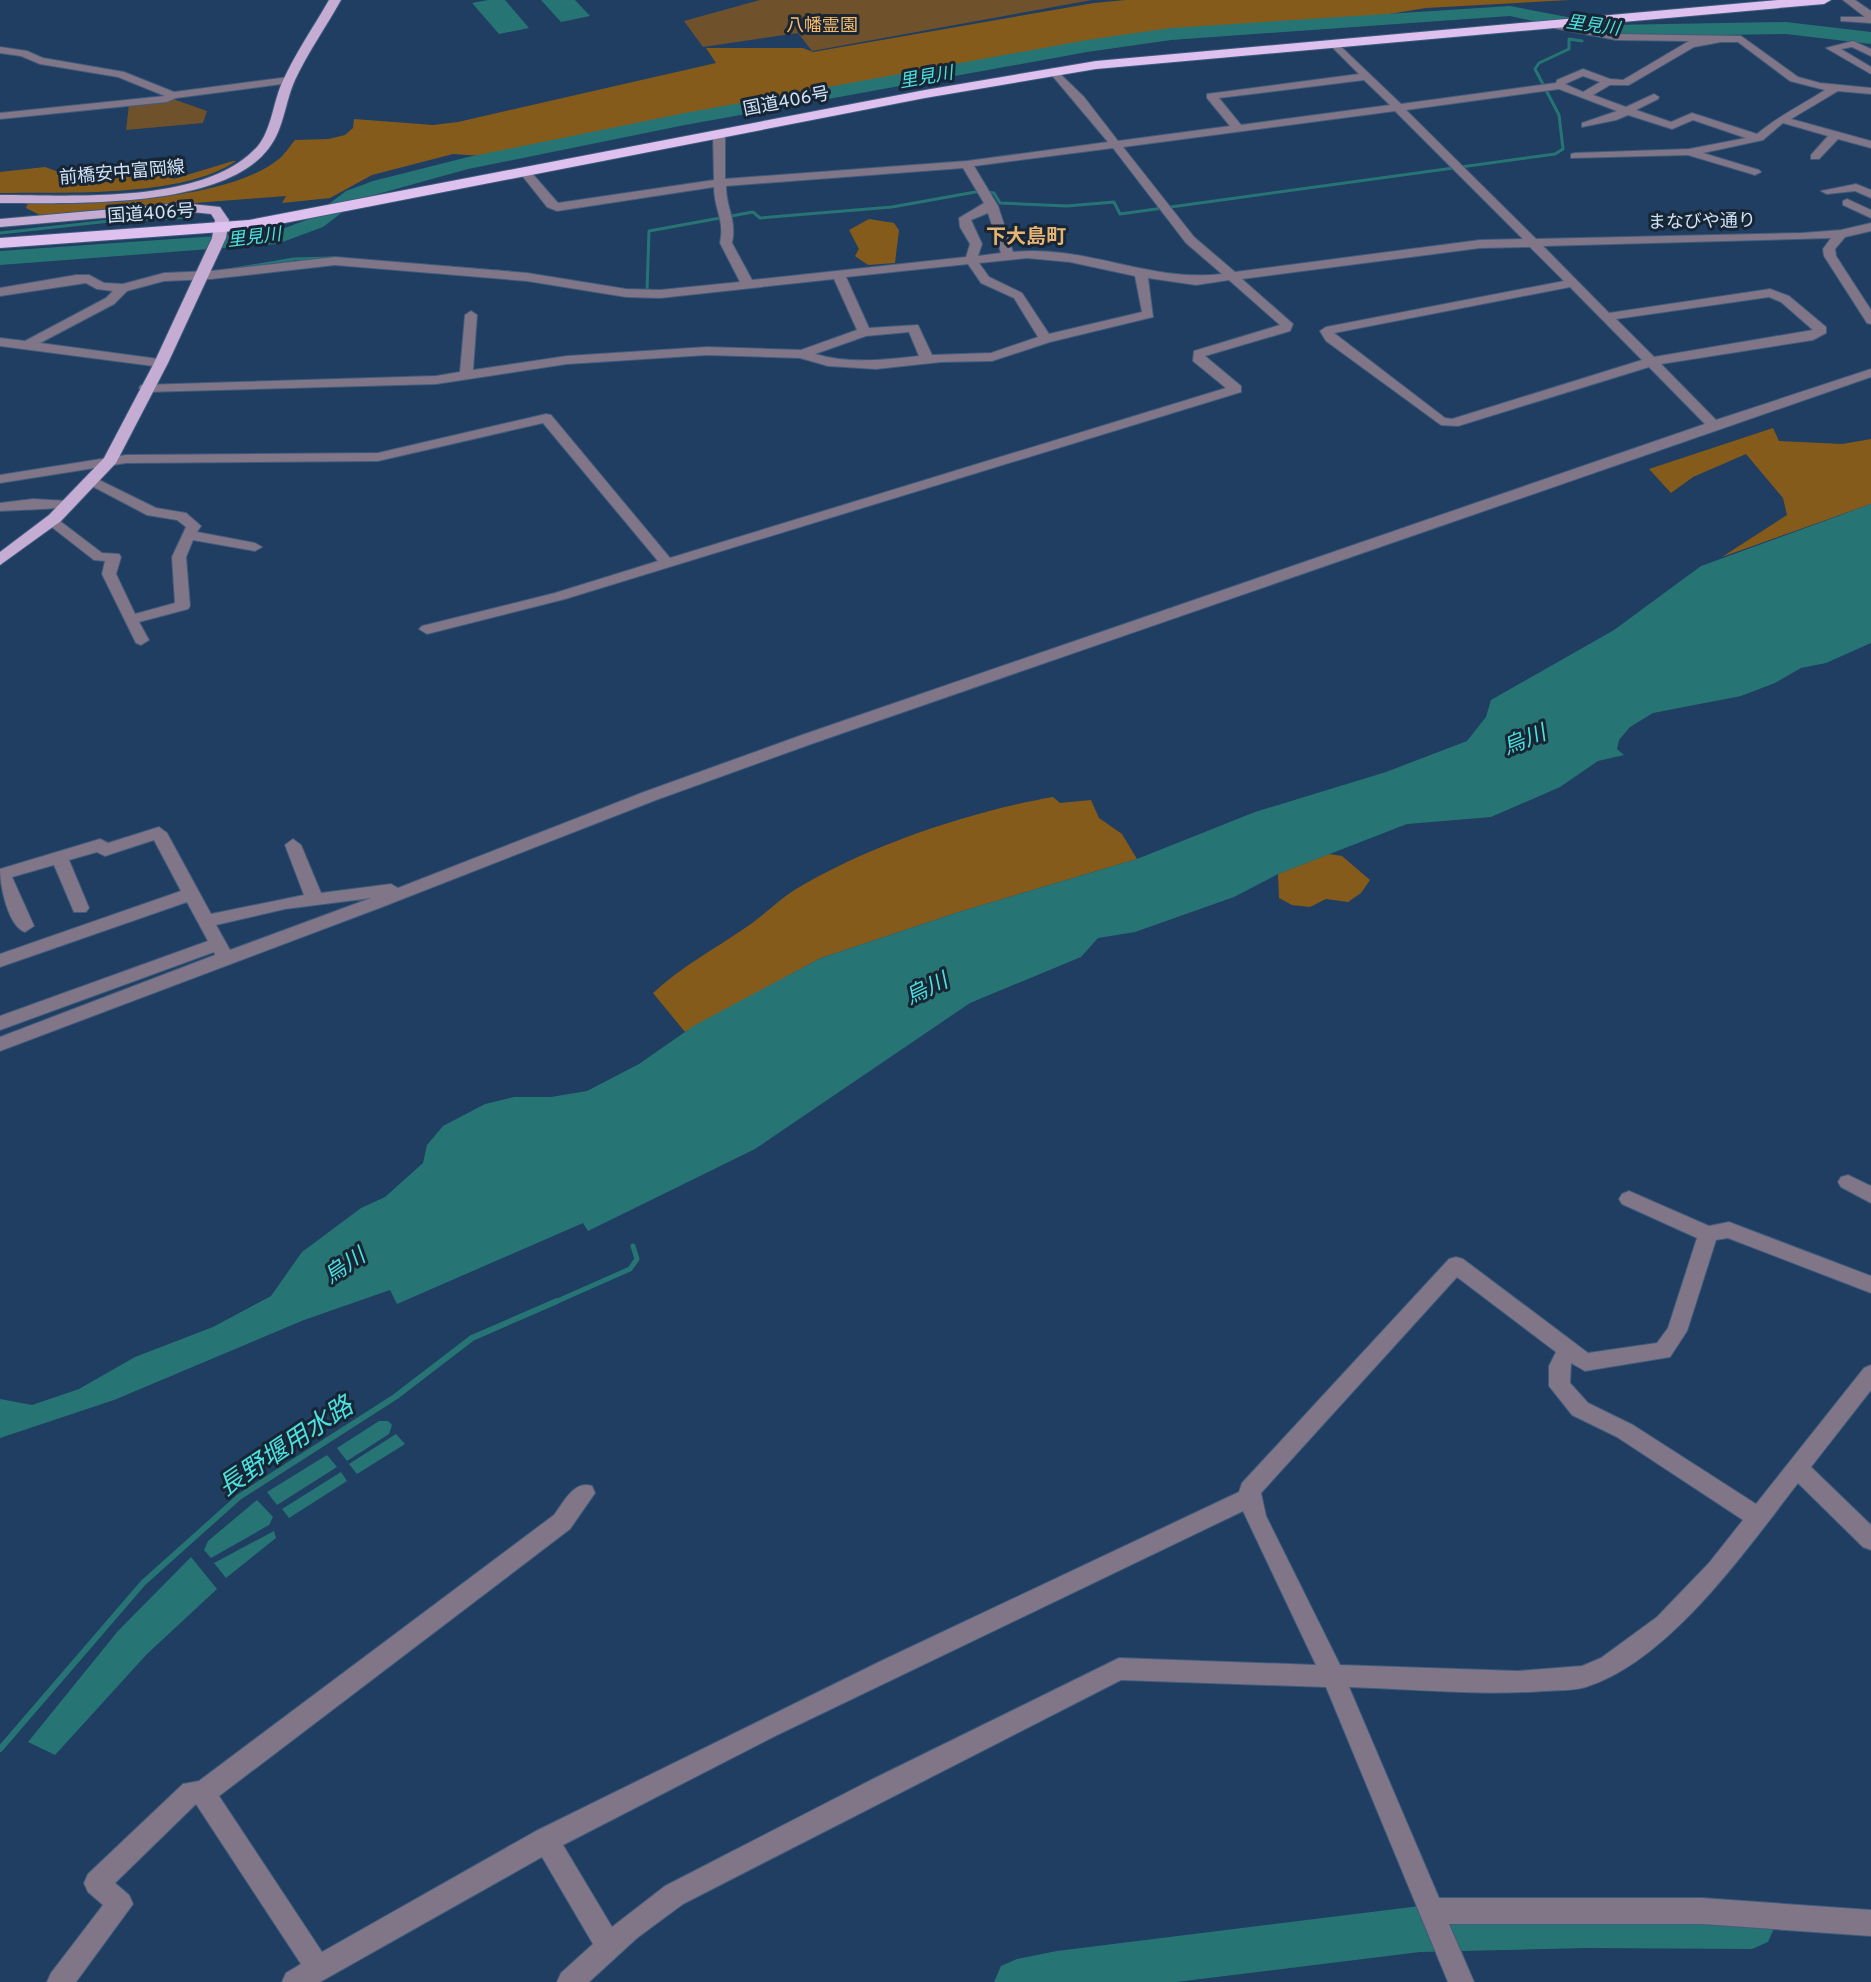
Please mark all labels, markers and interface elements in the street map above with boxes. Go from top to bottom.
water label: 里見川 [1564,11,1623,42]
park label: 八幡霊園 [786,15,858,38]
water label: 里見川 [898,62,957,94]
street label: 国道406号 [741,83,831,122]
street label: 前橋安中富岡線 [58,157,186,190]
street label: 国道406号 [107,200,196,229]
street label: まなびや通り [1648,210,1756,235]
water label: 里見川 [226,224,284,253]
district label: 下大島町 [986,225,1066,251]
water label: 烏川 [1499,720,1552,762]
water label: 烏川 [901,968,955,1012]
water label: 烏川 [320,1242,373,1291]
water label: 長野堰用水路 [212,1390,362,1505]

